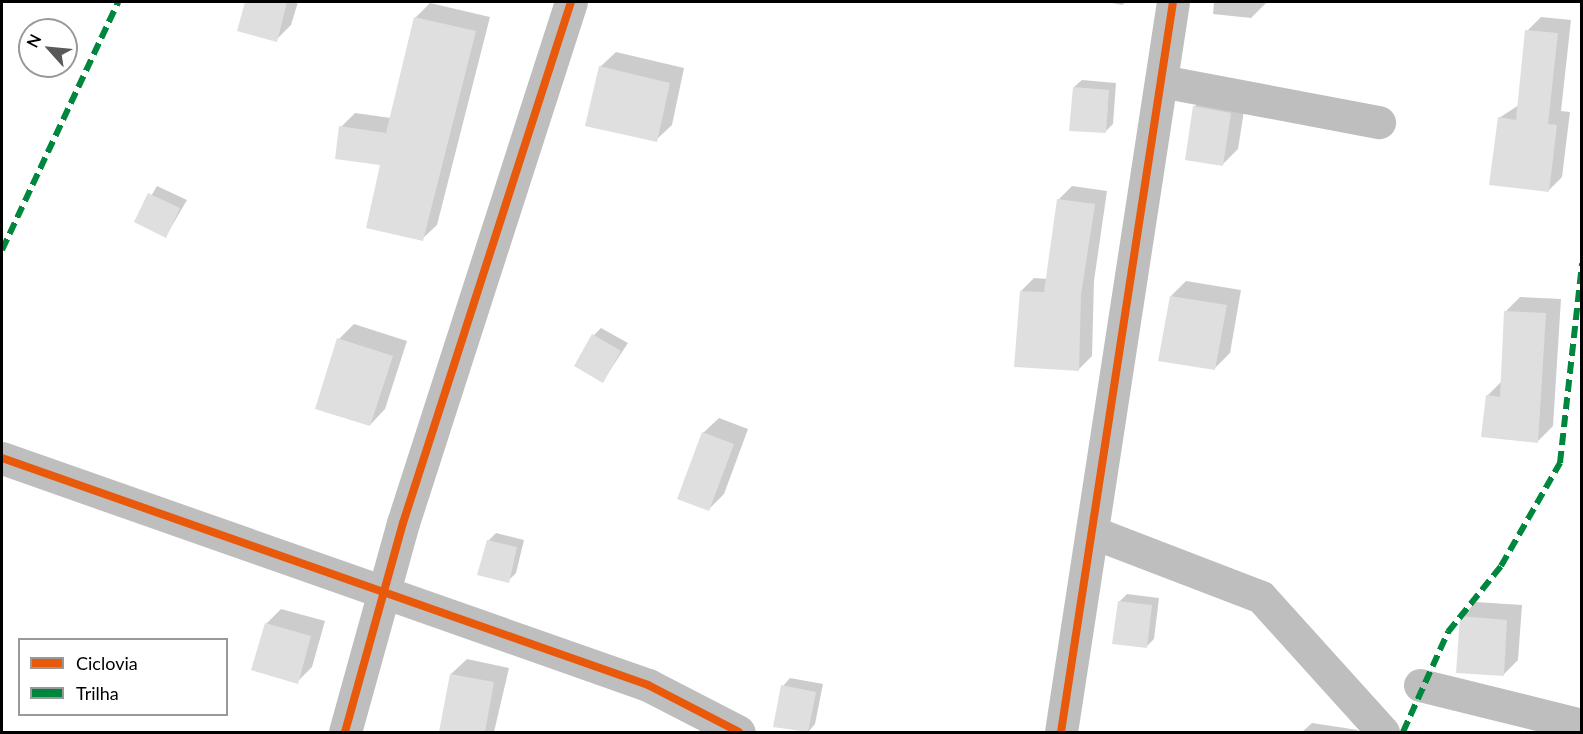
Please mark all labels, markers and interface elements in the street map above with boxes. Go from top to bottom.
north arrow [18,18,78,78]
text: N [22,31,45,50]
legend [18,638,228,716]
text: Ciclovia [76,652,138,674]
text: Trilha [76,682,119,704]

